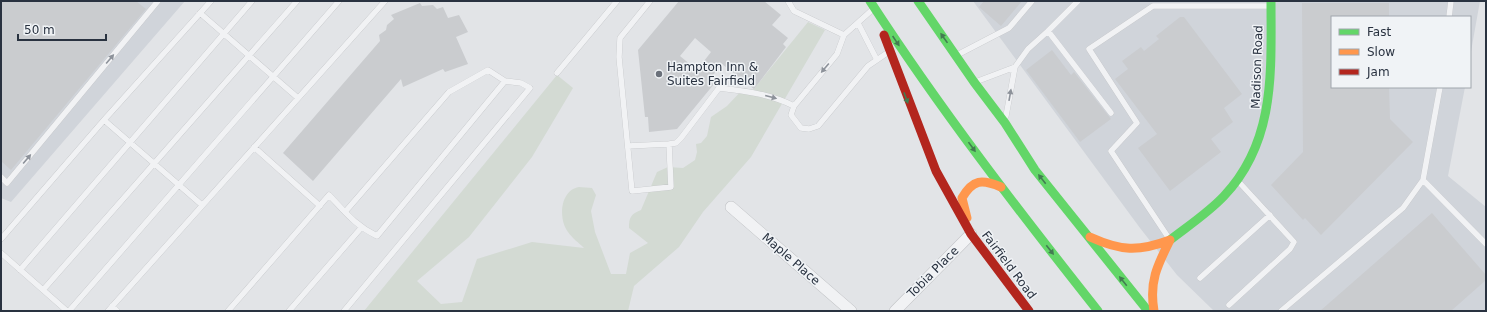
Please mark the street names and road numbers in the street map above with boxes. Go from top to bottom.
street label: Madison Road [1249,25,1265,109]
street label: Fairfield Road [979,228,1039,302]
street label: Maple Place [759,230,823,288]
street label: Tobia Place [904,243,962,301]

